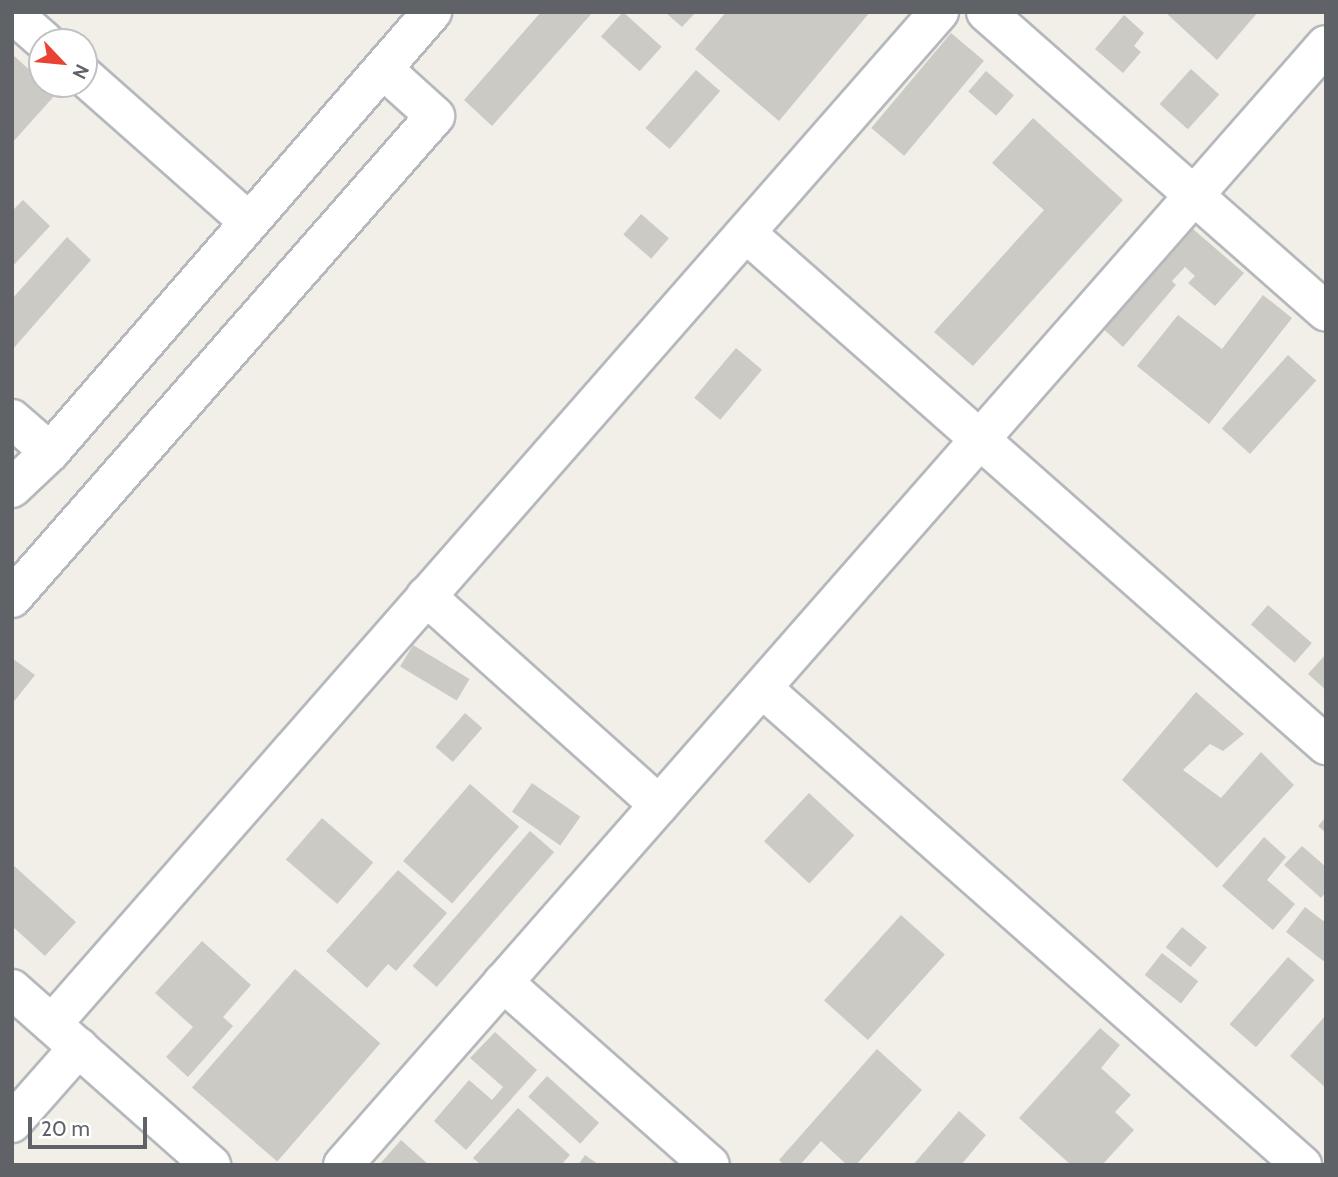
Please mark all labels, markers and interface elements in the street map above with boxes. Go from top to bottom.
north arrow [28,28,98,98]
text: N [67,60,94,83]
scale bar [32,1104,150,1148]
text: 20 m [41,1116,90,1141]

